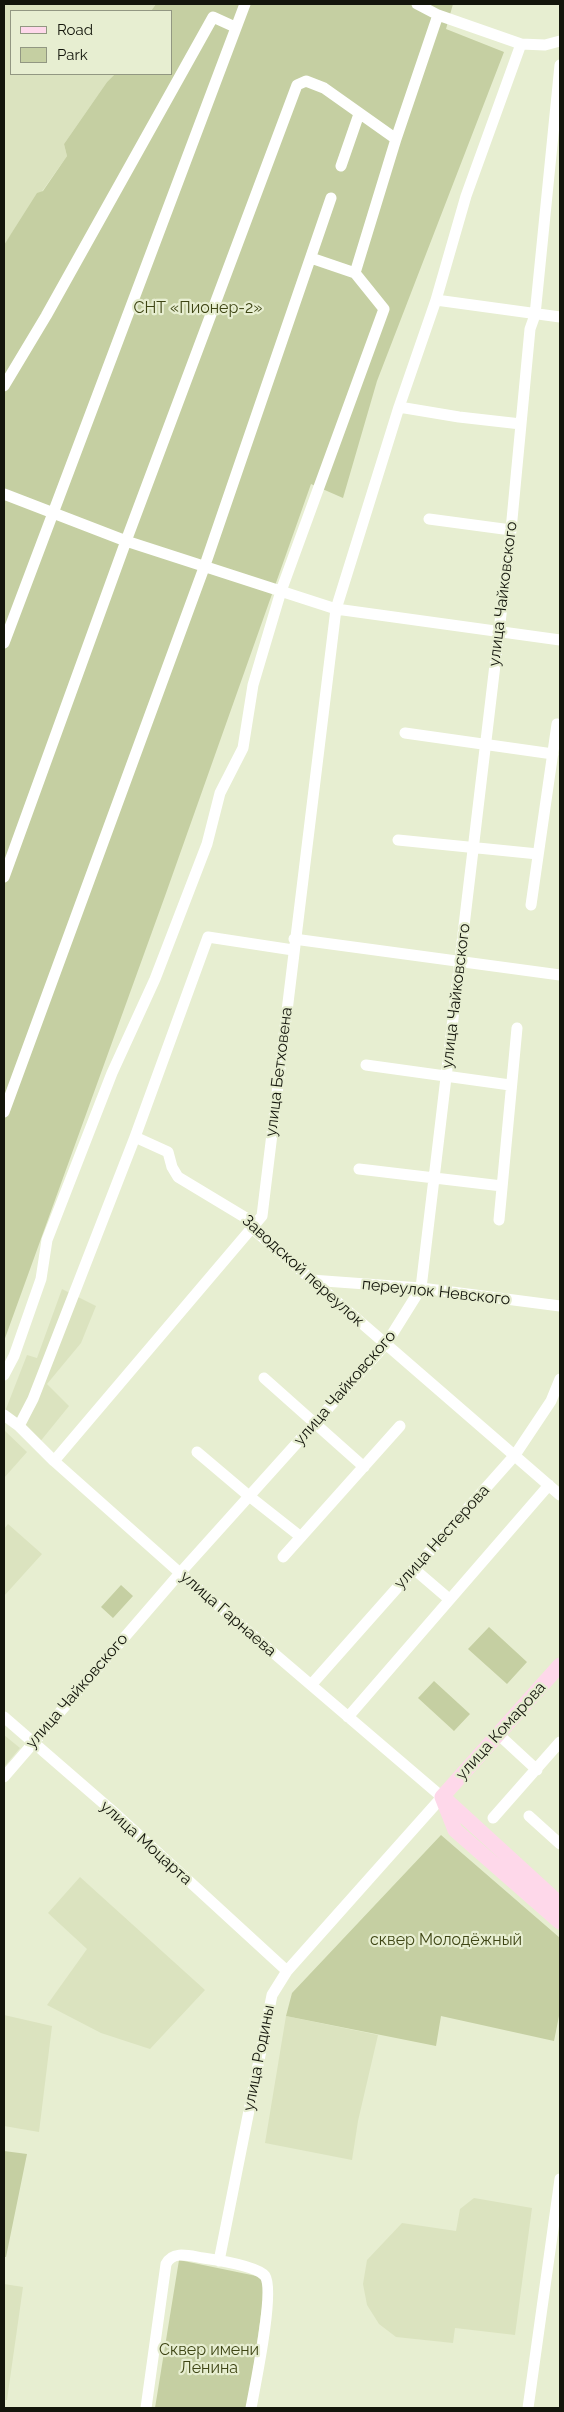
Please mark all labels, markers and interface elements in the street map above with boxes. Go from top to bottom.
legend [10,10,172,75]
text: Road [57,21,93,39]
text: Park [57,46,88,64]
park label: СНТ «Пионер-2» [133,298,263,318]
street label: улица Чайковского [485,520,521,668]
street label: улица Чайковского [438,922,474,1070]
street label: улица Бетховена [262,1006,296,1138]
street label: Заводской переулок [238,1211,368,1331]
street label: переулок Невского [361,1275,511,1309]
street label: улица Чайковского [290,1327,400,1449]
street label: улица Нестерова [390,1481,494,1593]
street label: улица Гарнаева [176,1567,280,1661]
street label: улица Чайковского [22,1630,132,1752]
street label: улица Комарова [452,1678,550,1784]
street label: улица Моцарта [96,1797,196,1889]
park label: сквер Молодёжный [370,1930,522,1950]
street label: улица Родины [239,2003,279,2113]
park label: Сквер имени Ленина [159,2340,259,2378]

